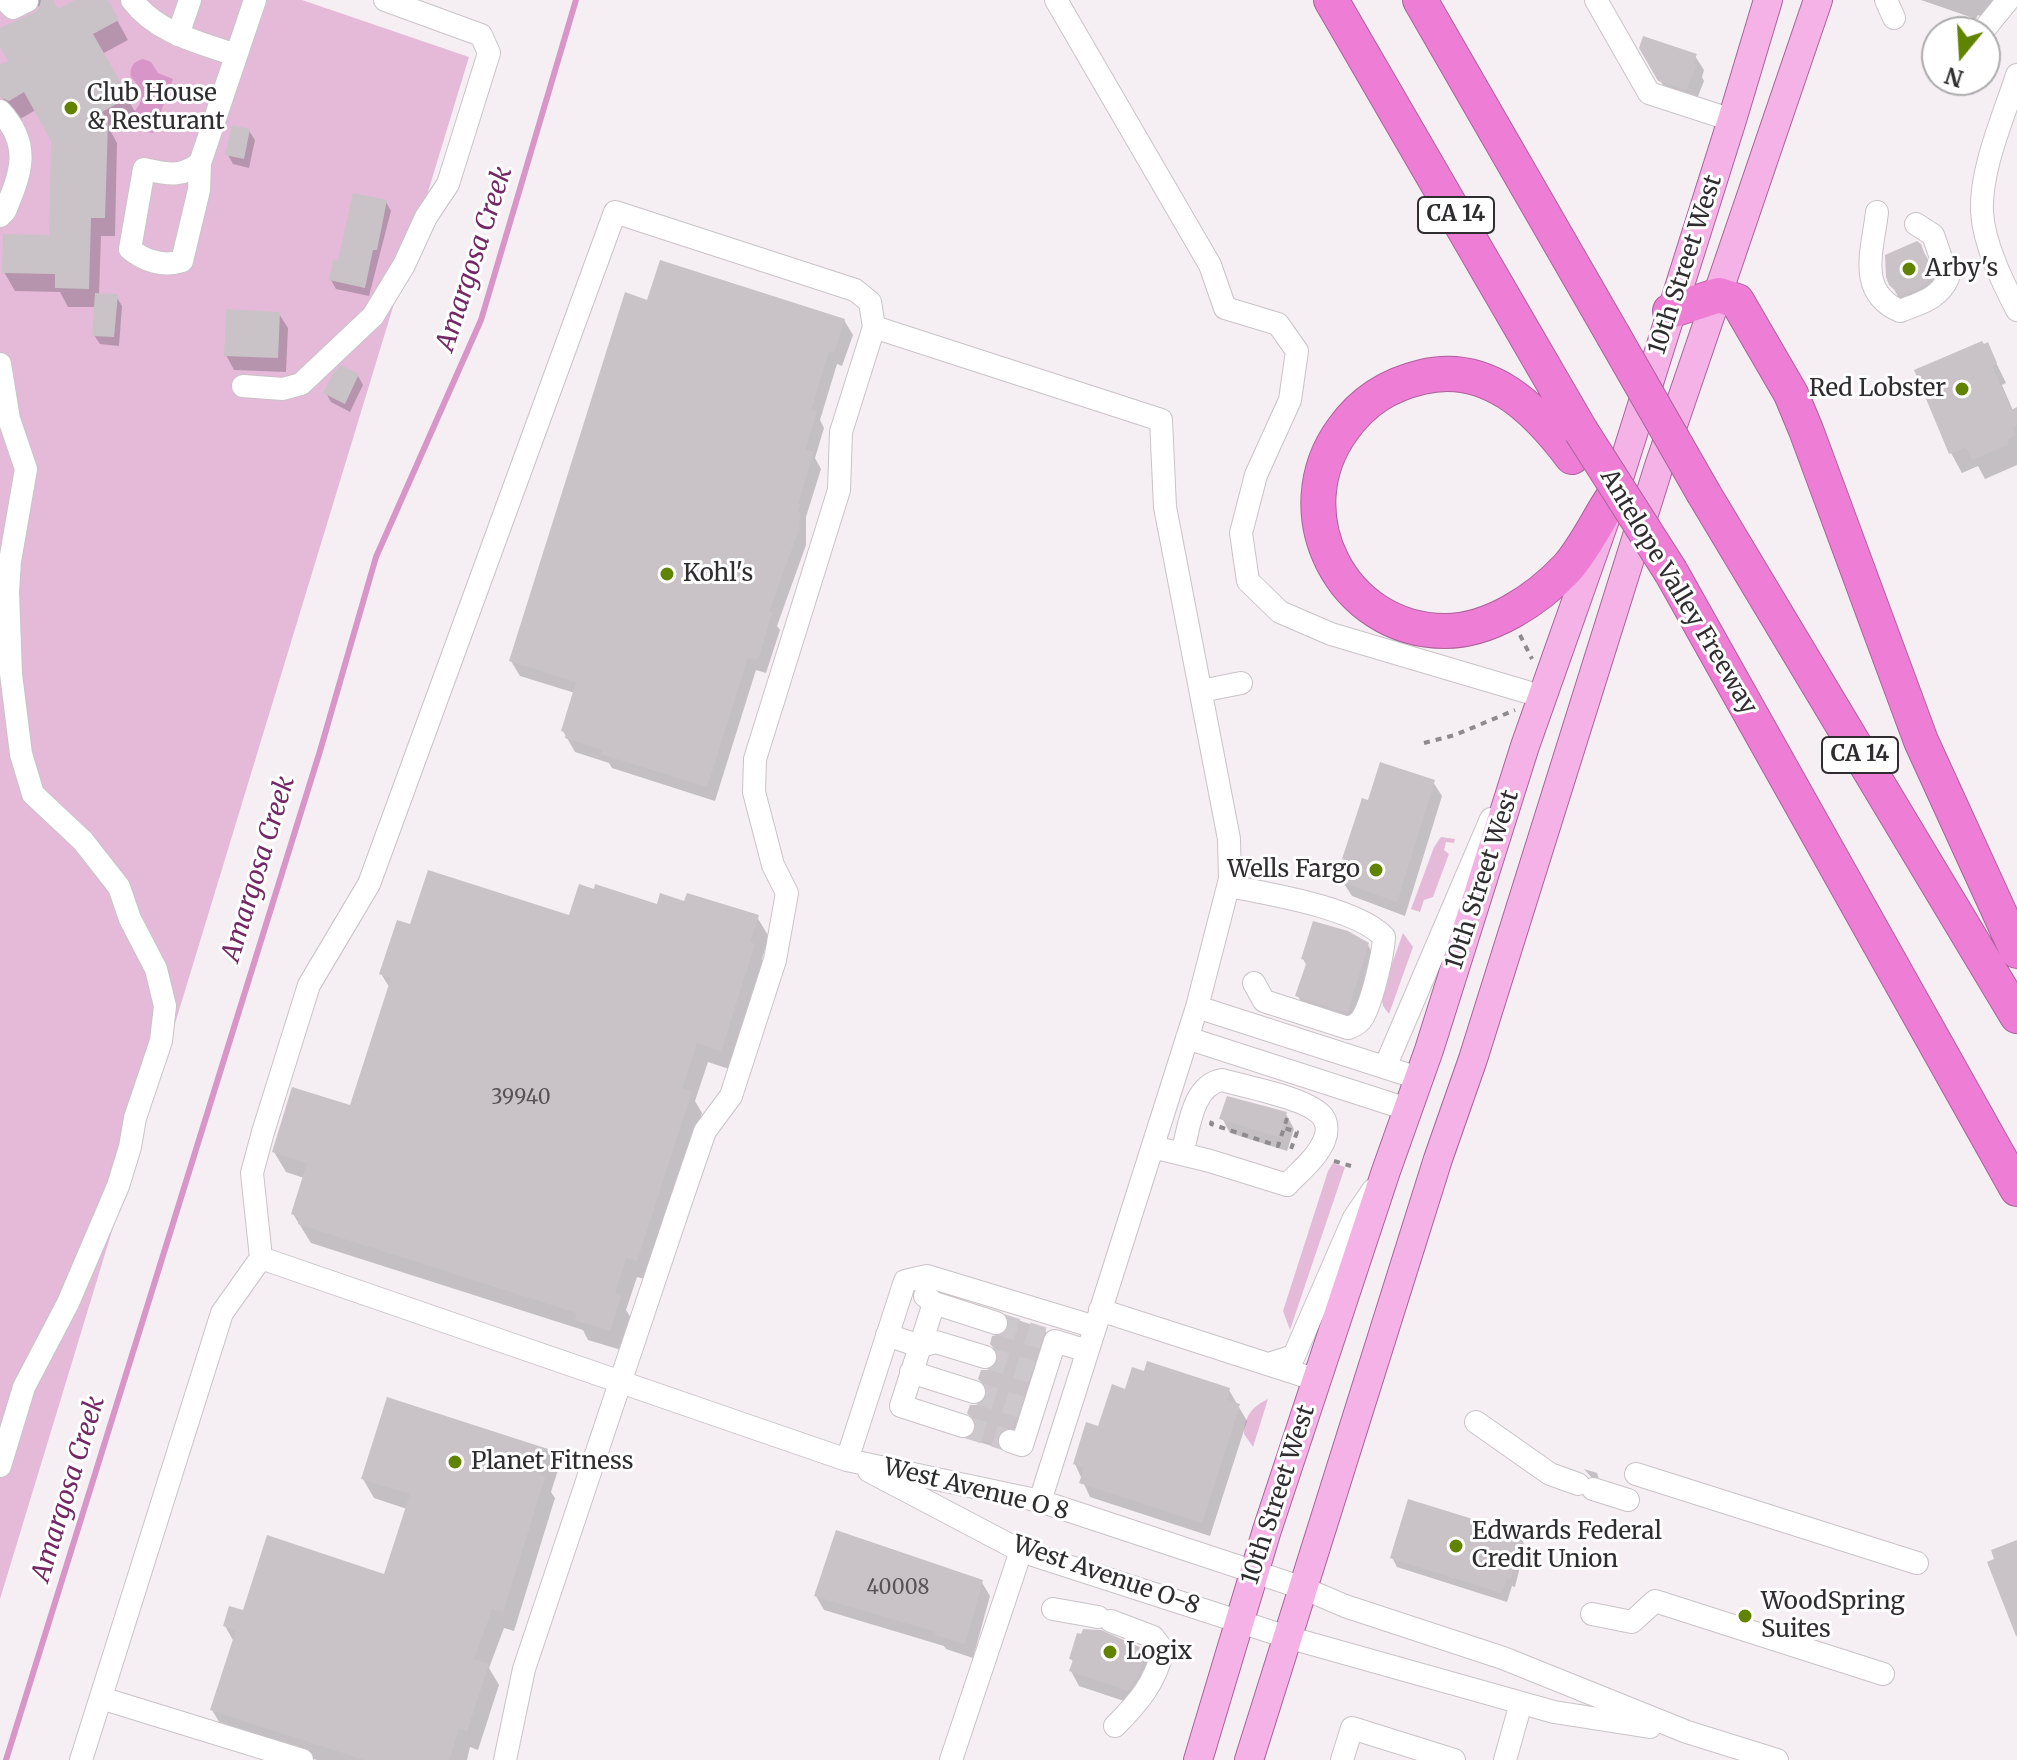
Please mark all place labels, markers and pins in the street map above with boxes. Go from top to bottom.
place label: Club House & Resturant [87,80,224,136]
marker: Club House & Resturant [62,99,80,117]
place label: Arby's [1925,255,1998,283]
marker: Arby's [1900,260,1918,278]
place label: Red Lobster [1809,375,1946,403]
marker: Red Lobster [1953,380,1971,398]
place label: Kohl's [683,560,753,588]
marker: Kohl's [658,565,676,583]
place label: Wells Fargo [1227,856,1360,884]
marker: Wells Fargo [1367,861,1385,879]
place label: Planet Fitness [471,1448,633,1476]
marker: Planet Fitness [446,1453,464,1471]
place label: Edwards Federal Credit Union [1472,1518,1662,1574]
marker: Edwards Federal Credit Union [1447,1537,1465,1555]
place label: WoodSpring Suites [1761,1588,1905,1644]
marker: WoodSpring Suites [1736,1607,1754,1625]
place label: Logix [1126,1638,1192,1666]
marker: Logix [1101,1643,1119,1661]

